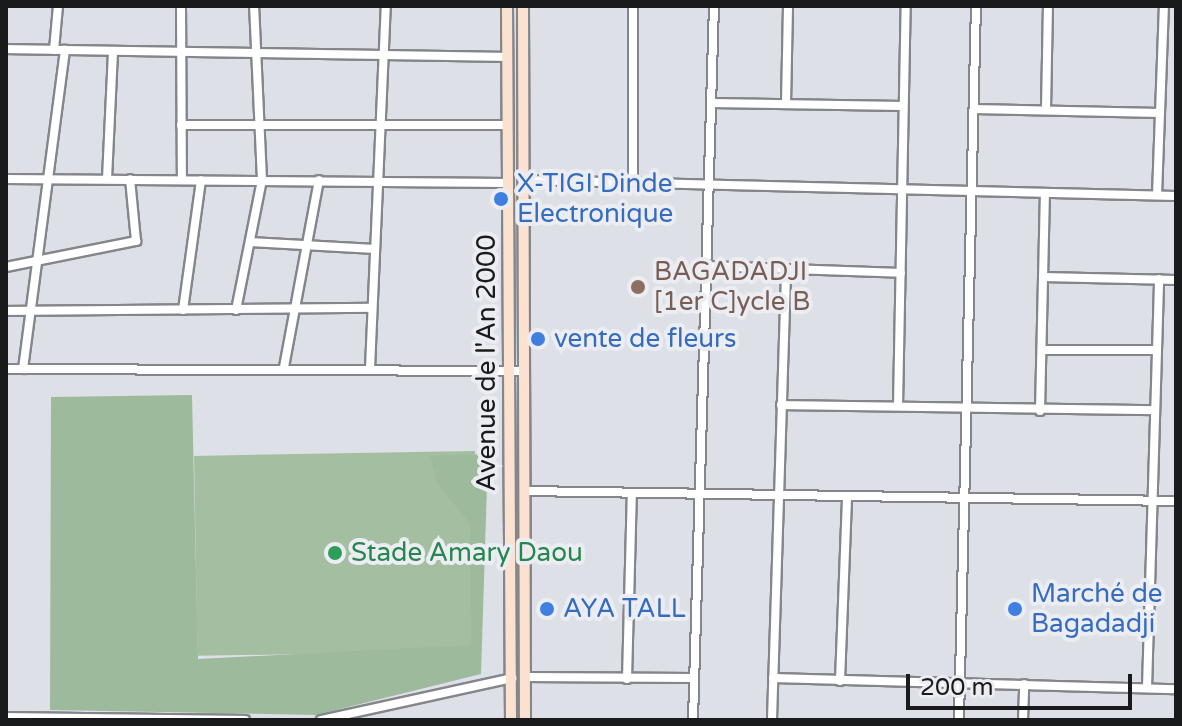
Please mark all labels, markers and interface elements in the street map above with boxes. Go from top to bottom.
place label: X-TIGI Dinde Electronique [517,168,673,230]
marker: X-TIGI Dinde Electronique [492,190,510,208]
street label: Avenue de l'An 2000 [471,234,503,492]
place label: BAGADADJI [1er C]ycle B [654,256,810,318]
marker: BAGADADJI [1er C]ycle B [629,278,647,296]
place label: vente de fleurs [554,323,736,355]
marker: vente de fleurs [529,330,547,348]
place label: Stade Amary Daou [351,537,583,569]
marker: Stade Amary Daou [326,544,344,562]
place label: Marché de Bagadadji [1031,578,1163,640]
place label: AYA TALL [563,593,686,625]
marker: AYA TALL [538,600,556,618]
marker: Marché de Bagadadji [1006,600,1024,618]
scale bar [910,658,1136,708]
text: 200 m [920,673,994,702]

